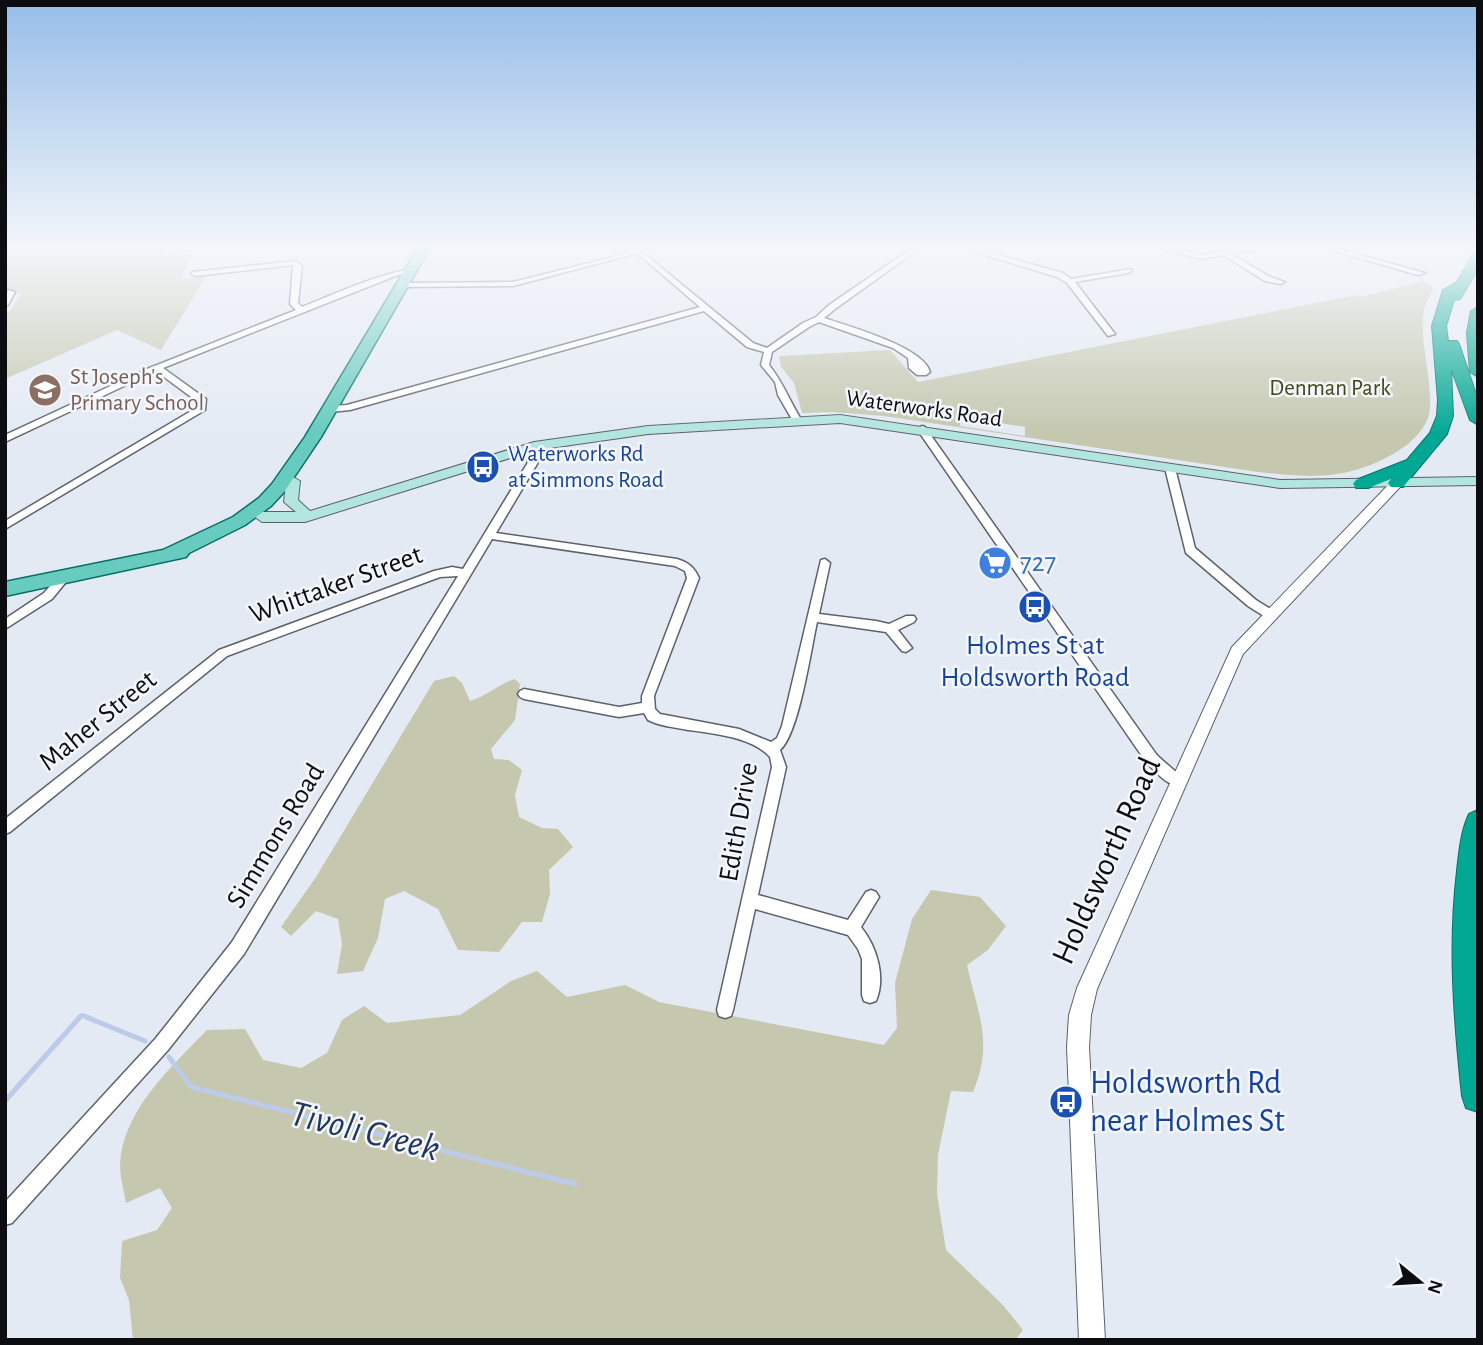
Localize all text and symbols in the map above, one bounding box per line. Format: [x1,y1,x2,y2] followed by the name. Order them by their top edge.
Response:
[70,366,204,415] place label: St Joseph's Primary School
[26,371,64,409] school or university icon: St Joseph's Primary School
[1269,377,1391,400] park label: Denman Park
[844,387,1004,431] street label: Waterworks Road
[508,443,664,492] place label: Waterworks Rd at Simmons Road
[464,448,502,486] bus stop icon: Waterworks Rd at Simmons Road
[246,541,426,629] street label: Whittaker Street
[976,544,1014,582] supermarket icon: 727
[1020,549,1056,577] place label: 727
[1016,588,1054,626] bus stop icon: Holmes St at Holdsworth Road
[941,632,1129,692] place label: Holmes St at Holdsworth Road
[34,665,162,776] street label: Maher Street
[1047,753,1167,969] street label: Holdsworth Road
[222,759,330,913] street label: Simmons Road
[715,760,763,884] street label: Edith Drive
[1090,1067,1285,1138] place label: Holdsworth Rd near Holmes St
[1047,1083,1085,1121] bus stop icon: Holdsworth Rd near Holmes St
[287,1095,443,1167] water label: Tivoli Creek
[1385,1247,1455,1317] north arrow
[1424,1278,1446,1296] text: N

